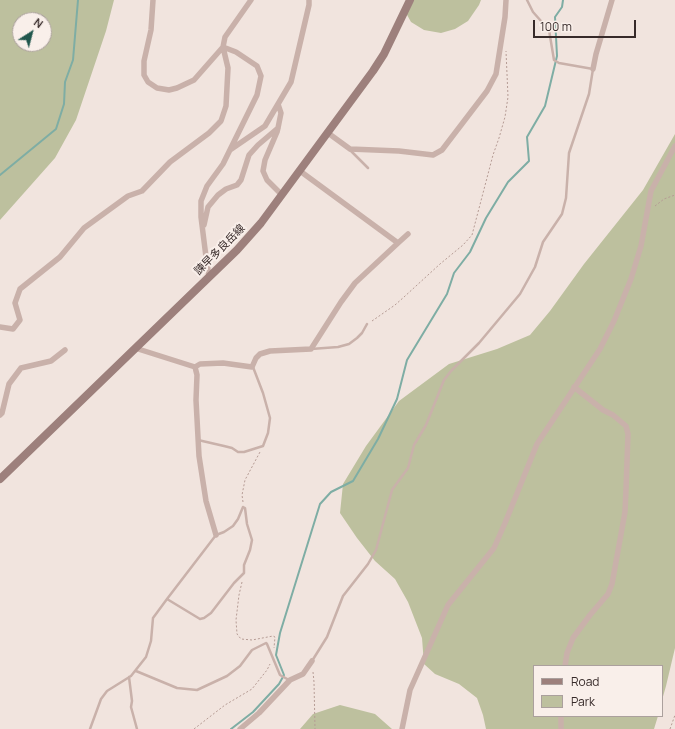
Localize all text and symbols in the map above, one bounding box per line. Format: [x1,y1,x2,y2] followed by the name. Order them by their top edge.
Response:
[12,12,52,52] north arrow
[535,12,638,38] scale bar
[31,14,46,31] text: N
[540,18,572,35] text: 100 m
[192,222,248,278] street label: 諫早多良岳線
[533,665,663,717] legend
[571,673,599,690] text: Road
[571,693,595,710] text: Park

